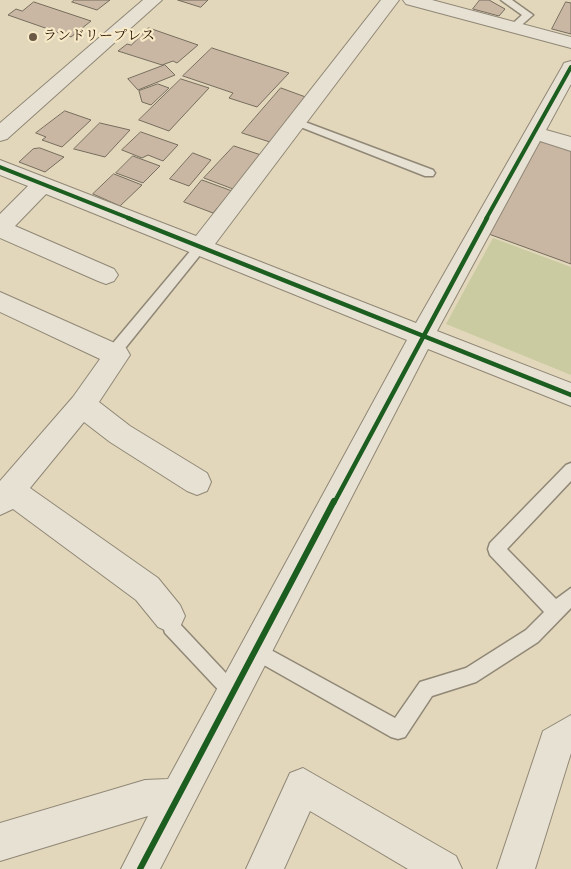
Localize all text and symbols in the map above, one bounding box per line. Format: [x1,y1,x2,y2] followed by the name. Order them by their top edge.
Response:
[43,29,155,45] place label: ランドリープレス
[27,31,39,43] marker: ランドリープレス

